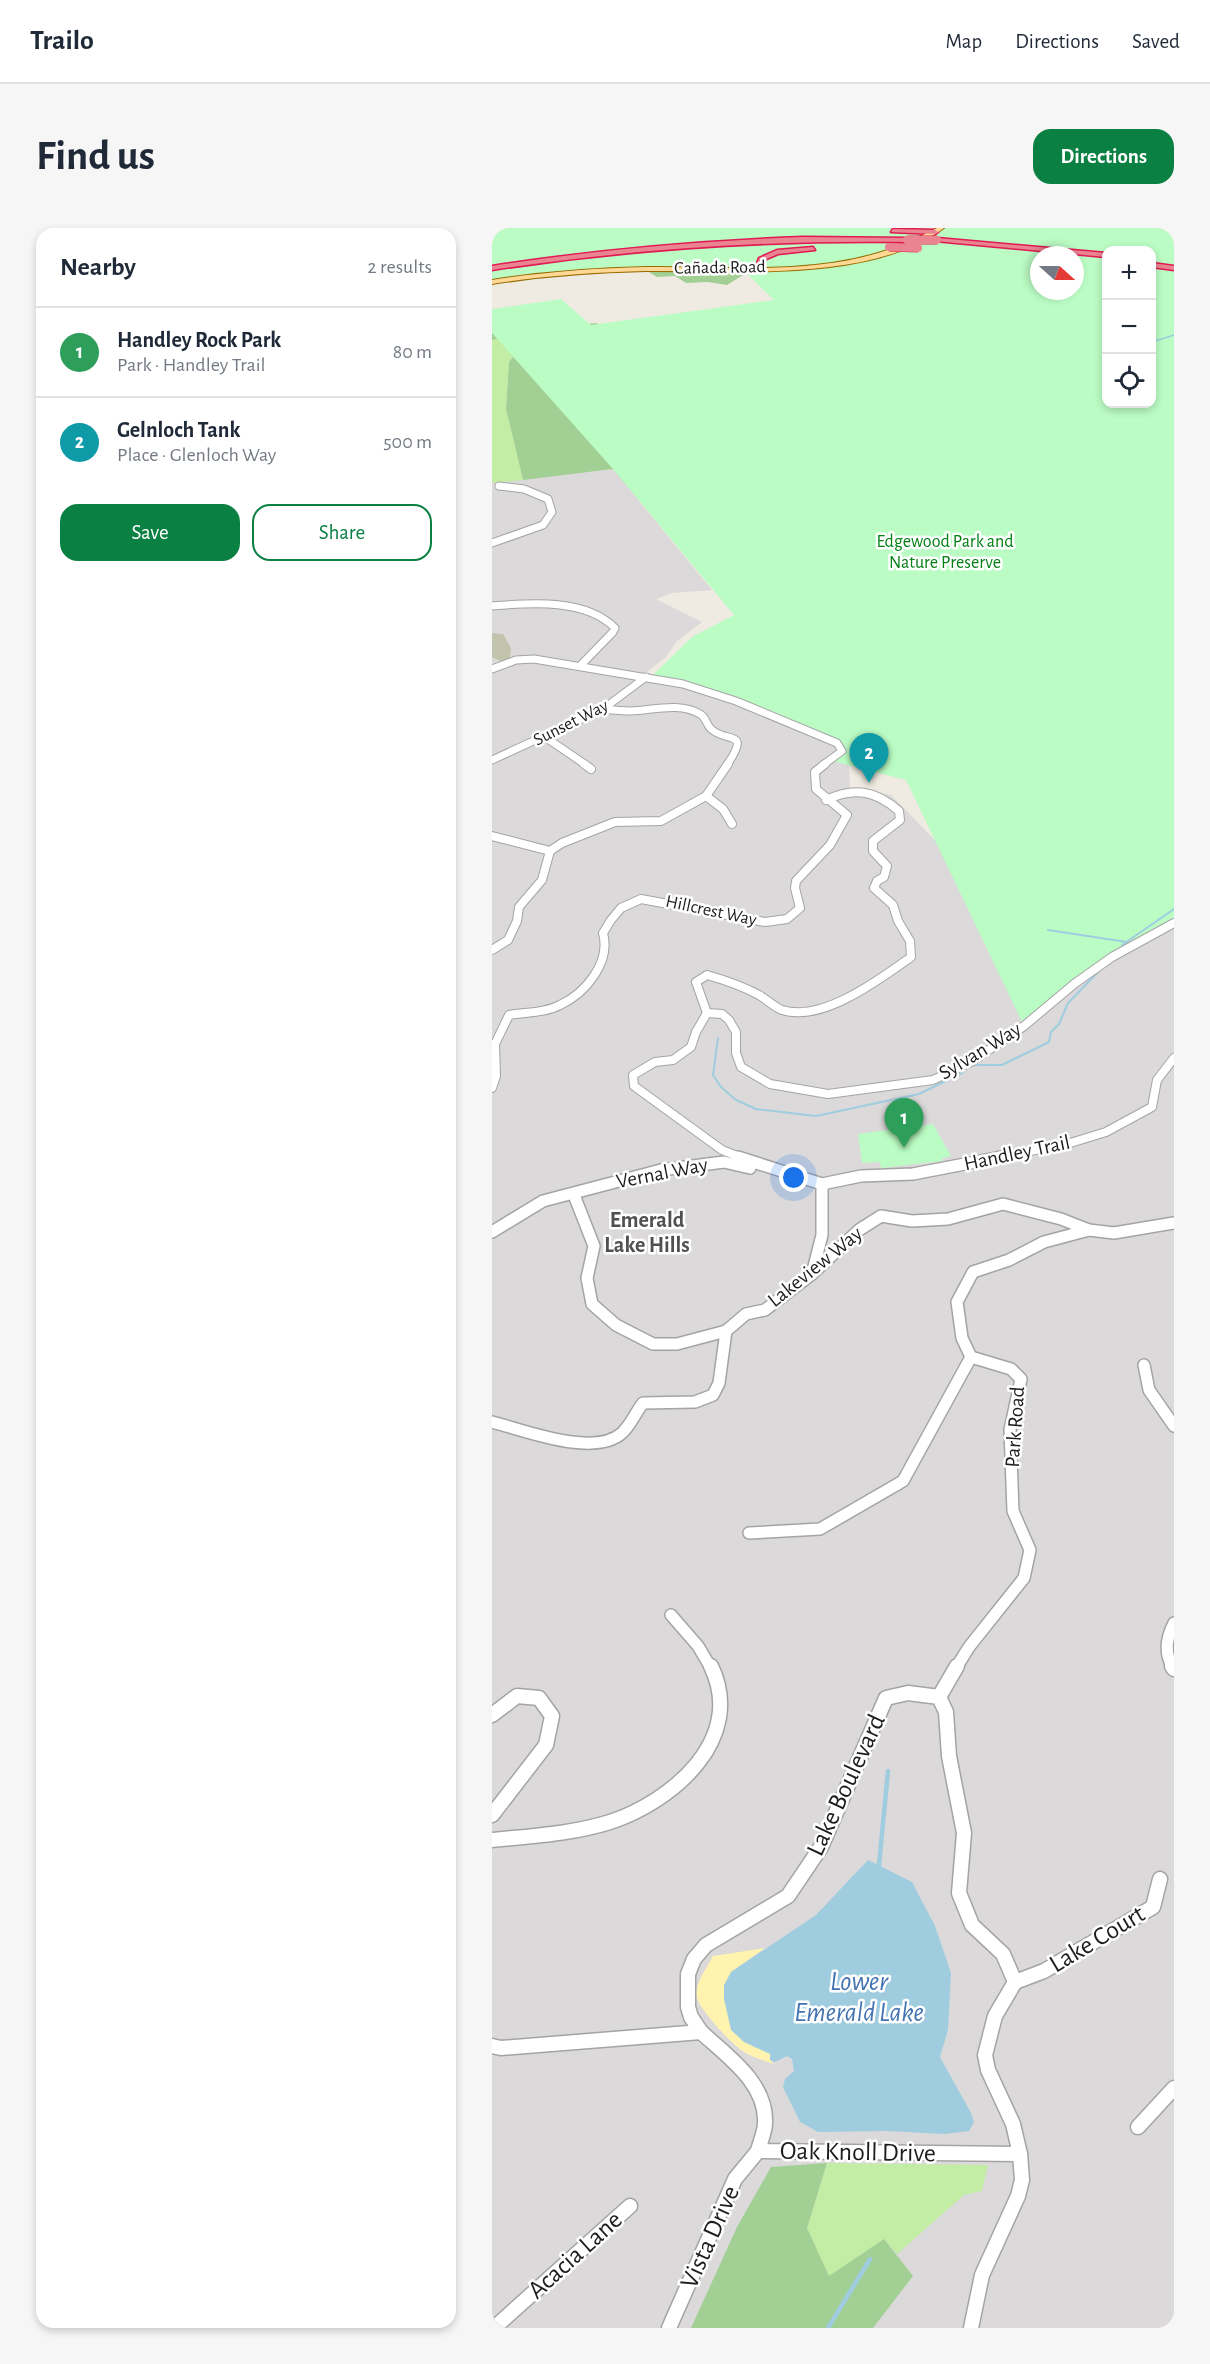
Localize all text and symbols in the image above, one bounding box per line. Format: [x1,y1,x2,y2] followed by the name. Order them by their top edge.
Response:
[30,27,94,55] text: Trailo
[946,31,982,52] text: Map
[1015,31,1099,52] text: Directions
[1132,31,1180,52] text: Saved
[1033,129,1174,184] button: Directions
[36,135,155,177] text: Find us
[1030,246,1084,300] north arrow
[1102,246,1156,408] map controls
[1102,246,1156,300] button: +
[60,254,136,280] text: Nearby
[368,257,432,277] text: 2 results
[674,258,766,278] street label: Cañada Road
[1102,300,1156,354] button: −
[117,329,281,351] text: Handley Rock Park
[76,342,83,362] text: 1
[393,342,432,362] text: 80 m
[1102,354,1156,408] button: locate
[117,355,266,375] text: Park · Handley Trail
[117,419,240,441] text: Gelnloch Tank
[75,432,84,452] text: 2
[383,432,432,452] text: 500 m
[117,445,276,465] text: Place · Glenloch Way
[60,504,240,561] button: Save
[252,504,432,561] button: Share
[876,533,1014,572] park label: Edgewood Park and Nature Preserve
[531,696,612,749] street label: Sunset Way
[850,734,889,783] pin: 2
[664,893,758,930] street label: Hillcrest Way
[935,1018,1025,1084] street label: Sylvan Way
[884,1098,924,1148] pin: 1
[962,1132,1072,1174] street label: Handley Trail
[615,1154,709,1192] street label: Vernal Way
[779,1163,808,1192] your location
[604,1209,690,1256] district label: Emerald Lake Hills
[764,1223,866,1311] street label: Lakeview Way
[1002,1386,1028,1468] street label: Park Road
[802,1710,890,1860] street label: Lake Boulevard
[1045,1901,1149,1977] street label: Lake Court
[794,1968,924,2026] water label: Lower Emerald Lake
[780,2138,936,2166] street label: Oak Knoll Drive
[676,2182,744,2292] street label: Vista Drive
[523,2206,627,2304] street label: Acacia Lane

